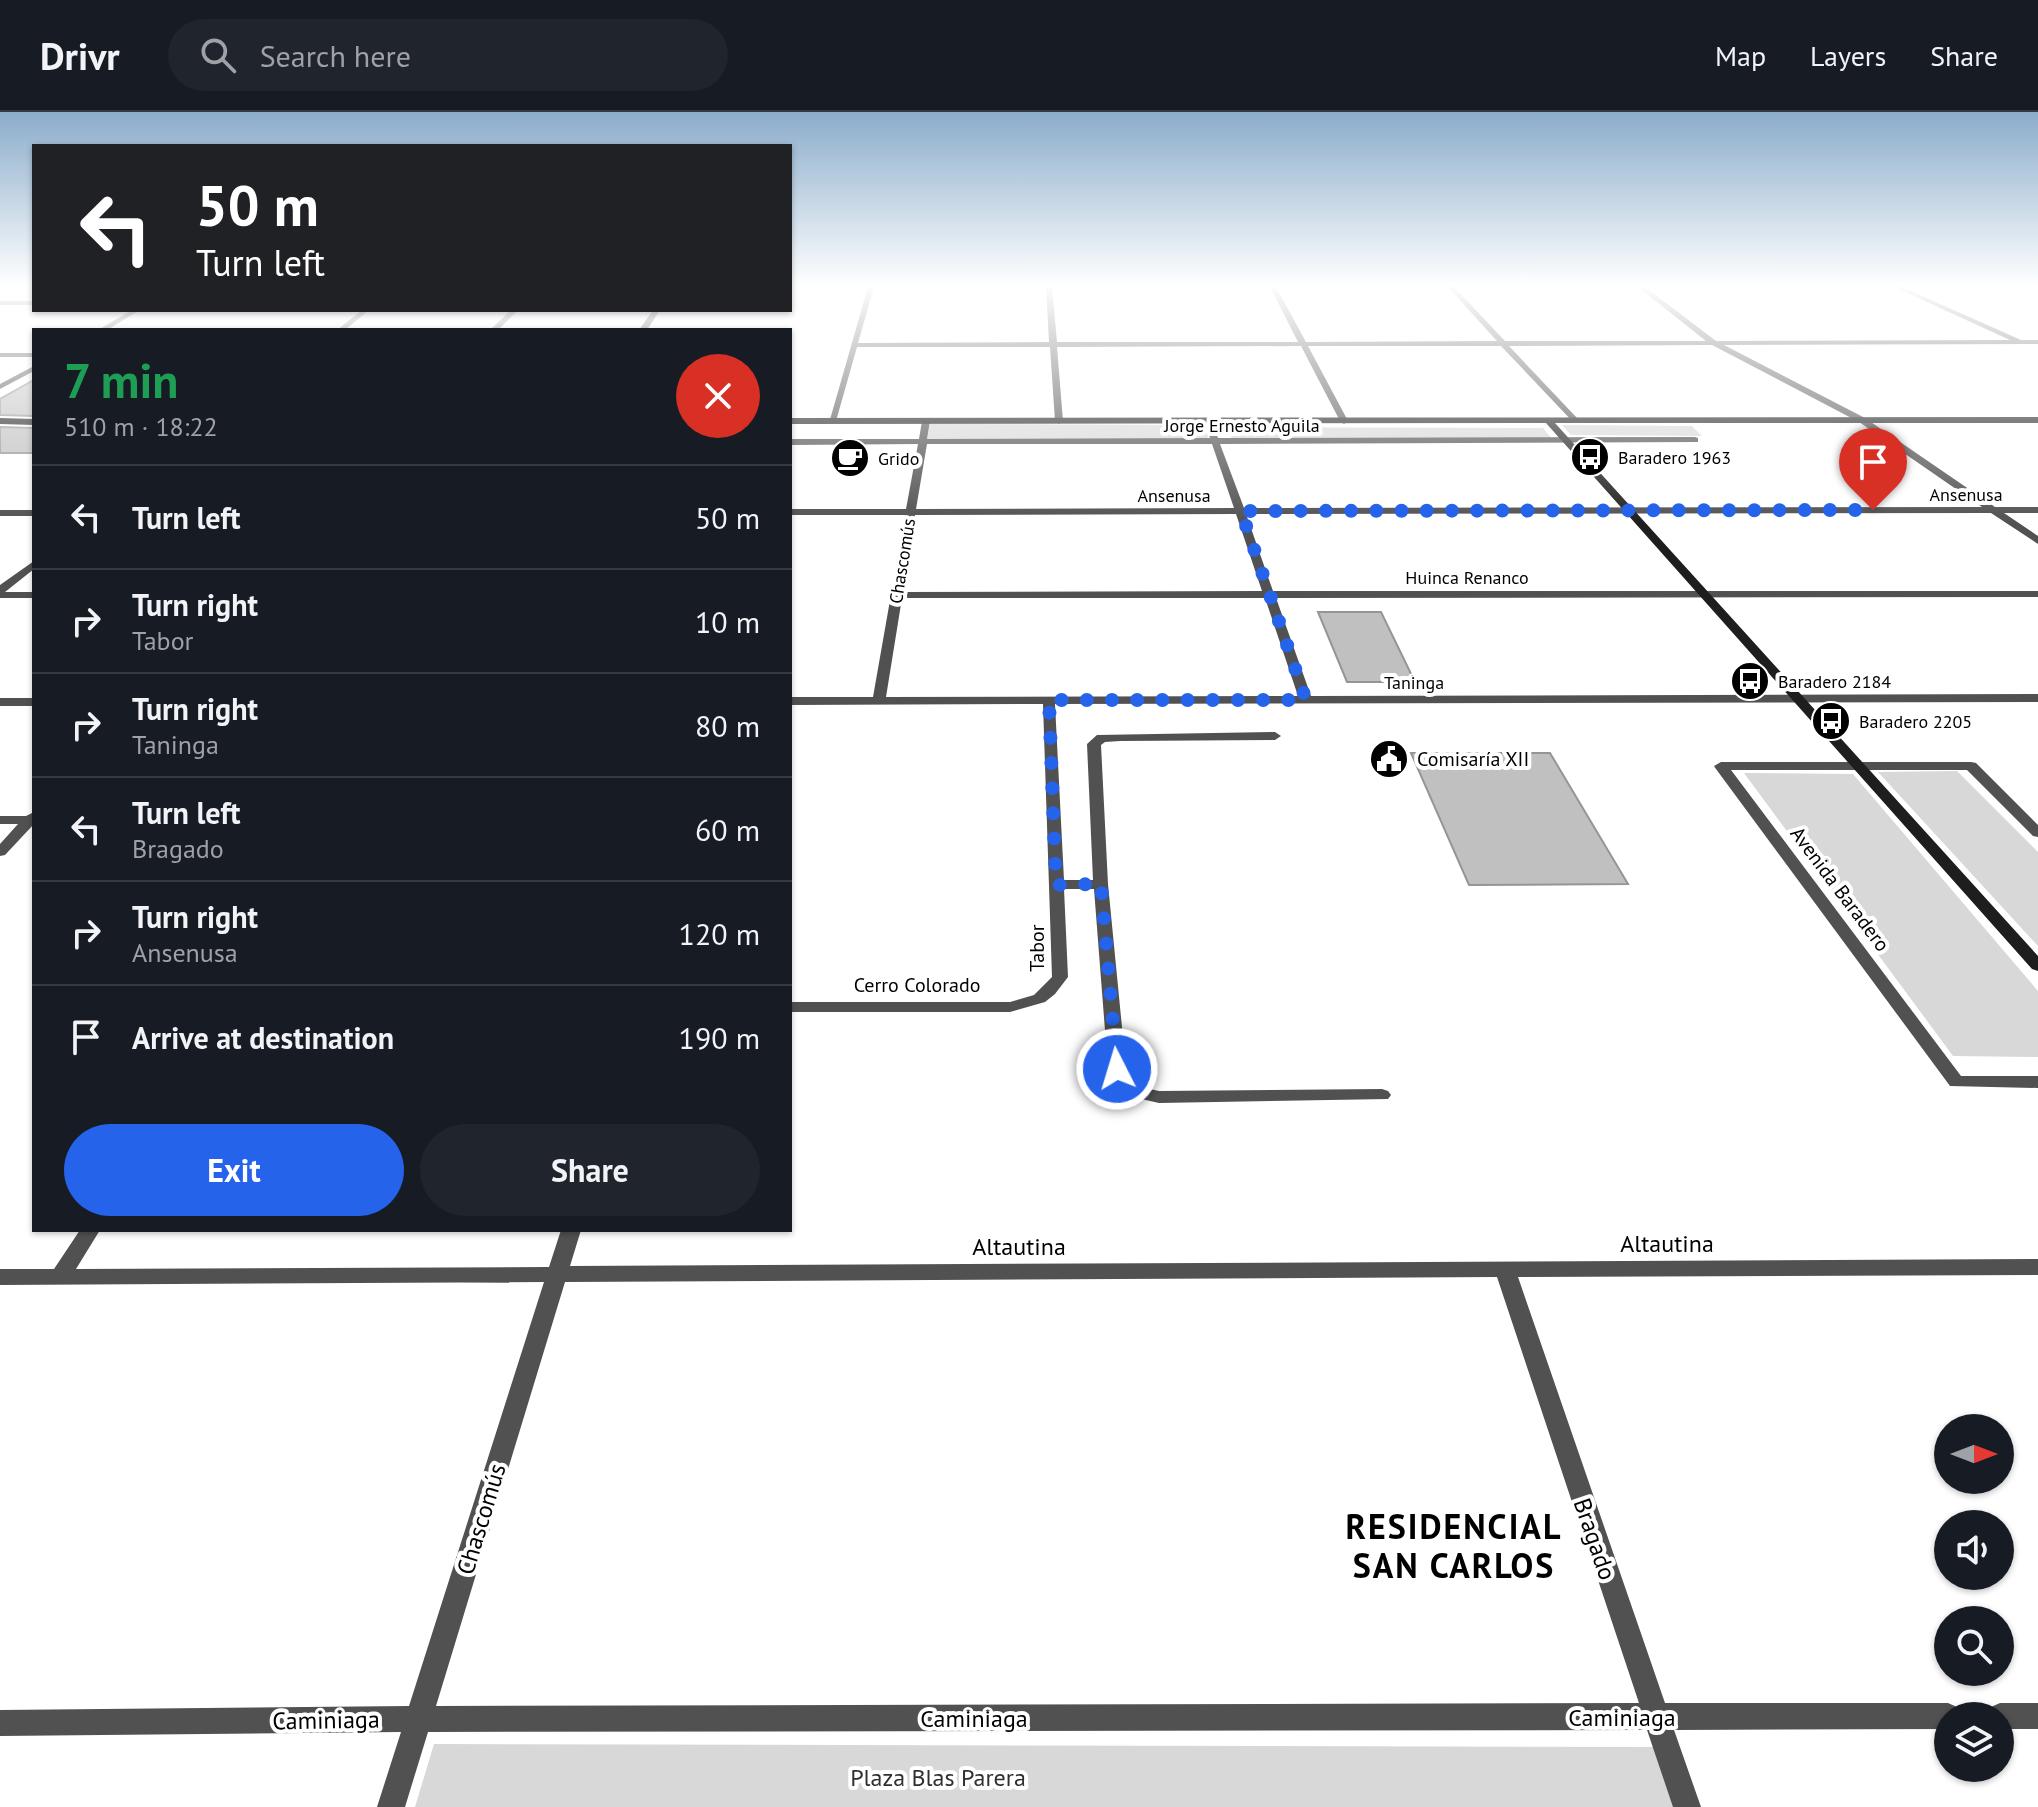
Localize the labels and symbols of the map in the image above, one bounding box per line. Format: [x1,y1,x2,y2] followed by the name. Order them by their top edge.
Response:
[1163,414,1320,437] street label: Jorge Ernesto Aguila
[1839,428,1907,510] pin
[1569,436,1611,478] bus stop icon: Baradero 1963
[829,437,871,479] cafe icon: Grido
[1618,446,1731,469] place label: Baradero 1963
[878,447,919,470] place label: Grido
[1929,483,2003,506] street label: Ansenusa
[1137,484,1211,507] street label: Ansenusa
[884,517,920,605] street label: Chascomús
[1405,566,1529,589] street label: Huinca Renanco
[1729,660,1771,702] bus stop icon: Baradero 2184
[1778,670,1891,693] place label: Baradero 2184
[1384,671,1444,694] street label: Taninga
[1810,700,1852,742] bus stop icon: Baradero 2205
[1859,710,1972,733] place label: Baradero 2205
[1368,738,1410,780] public building icon: Comisaría XII
[1417,746,1529,772] place label: Comisaría XII
[1785,821,1895,957] street label: Avenida Baradero
[1024,924,1050,972] street label: Tabor
[854,972,980,998] street label: Cerro Colorado
[1075,1027,1159,1111] position arrow
[1620,1228,1714,1259] street label: Altautina
[972,1231,1066,1262] street label: Altautina
[1934,1414,2014,1494] north arrow
[449,1460,513,1578] street label: Chascomús
[1567,1494,1623,1584] street label: Bragado
[1346,1504,1562,1587] district label: RESIDENCIAL SAN CARLOS
[1568,1702,1676,1733] street label: Caminiaga
[920,1703,1028,1734] street label: Caminiaga
[272,1704,380,1736] street label: Caminiaga
[850,1762,1026,1793] park label: Plaza Blas Parera

